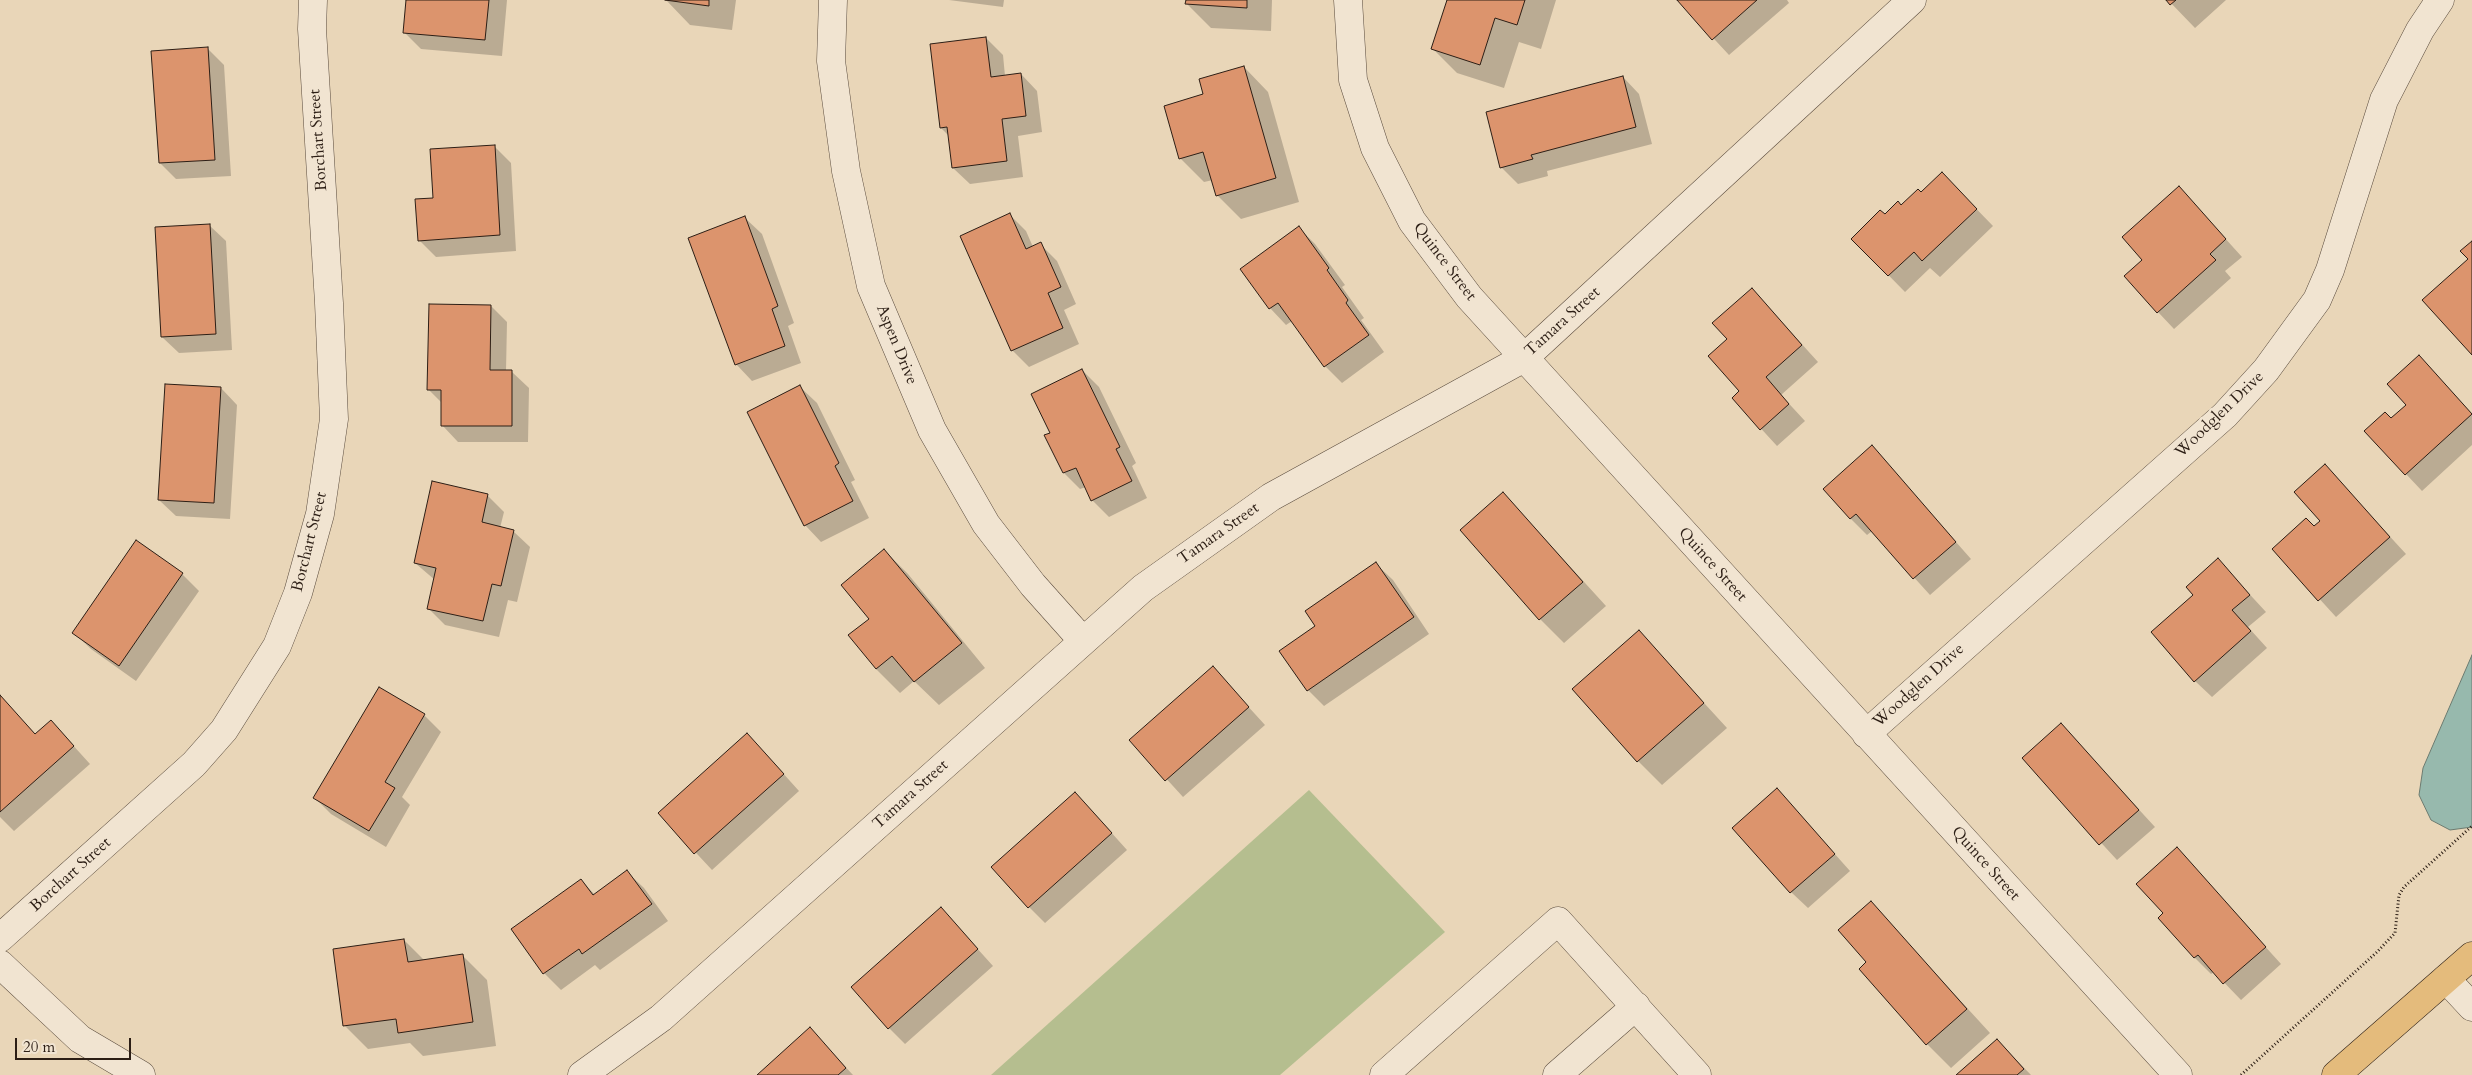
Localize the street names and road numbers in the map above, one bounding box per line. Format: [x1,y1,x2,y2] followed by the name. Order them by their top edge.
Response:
[306,88,332,192] street label: Borchart Street
[1408,219,1480,305] street label: Quince Street
[1521,283,1605,361] street label: Tamara Street
[871,302,921,388] street label: Aspen Drive
[2172,368,2268,462] street label: Woodglen Drive
[288,490,332,594] street label: Borchart Street
[1175,499,1263,569] street label: Tamara Street
[1674,524,1750,606] street label: Quince Street
[1870,640,1968,732] street label: Woodglen Drive
[869,756,953,834] street label: Tamara Street
[1947,823,2023,905] street label: Quince Street
[27,834,115,916] street label: Borchart Street

